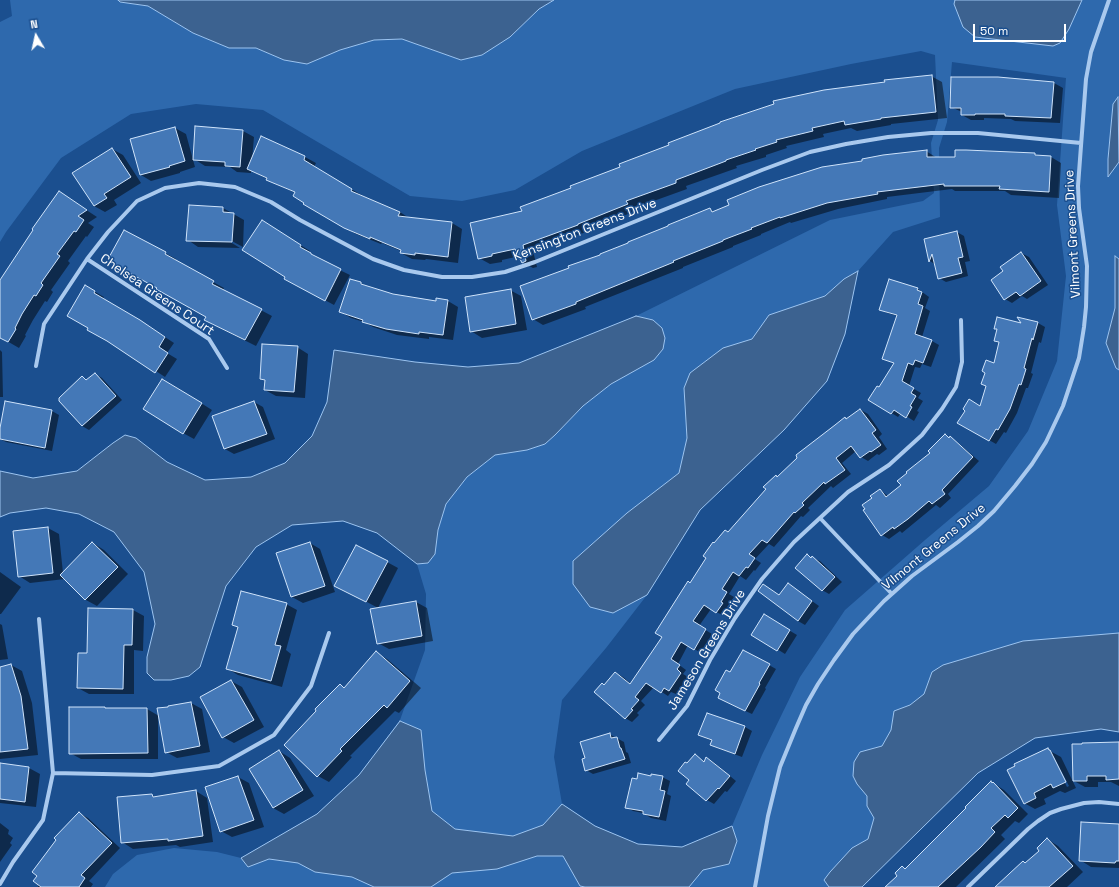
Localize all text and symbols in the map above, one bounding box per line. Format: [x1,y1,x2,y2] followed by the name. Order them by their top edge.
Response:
[16,16,56,56] north arrow
[975,16,1068,42] scale bar
[29,17,39,32] text: N
[980,23,1008,39] text: 50 m
[1062,169,1084,299] street label: Vilmont Greens Drive
[511,195,659,265] street label: Kensington Greens Drive
[97,251,217,339] street label: Chelsea Greens Court
[879,500,989,594] street label: Vilmont Greens Drive
[665,587,749,713] street label: Jameson Greens Drive

